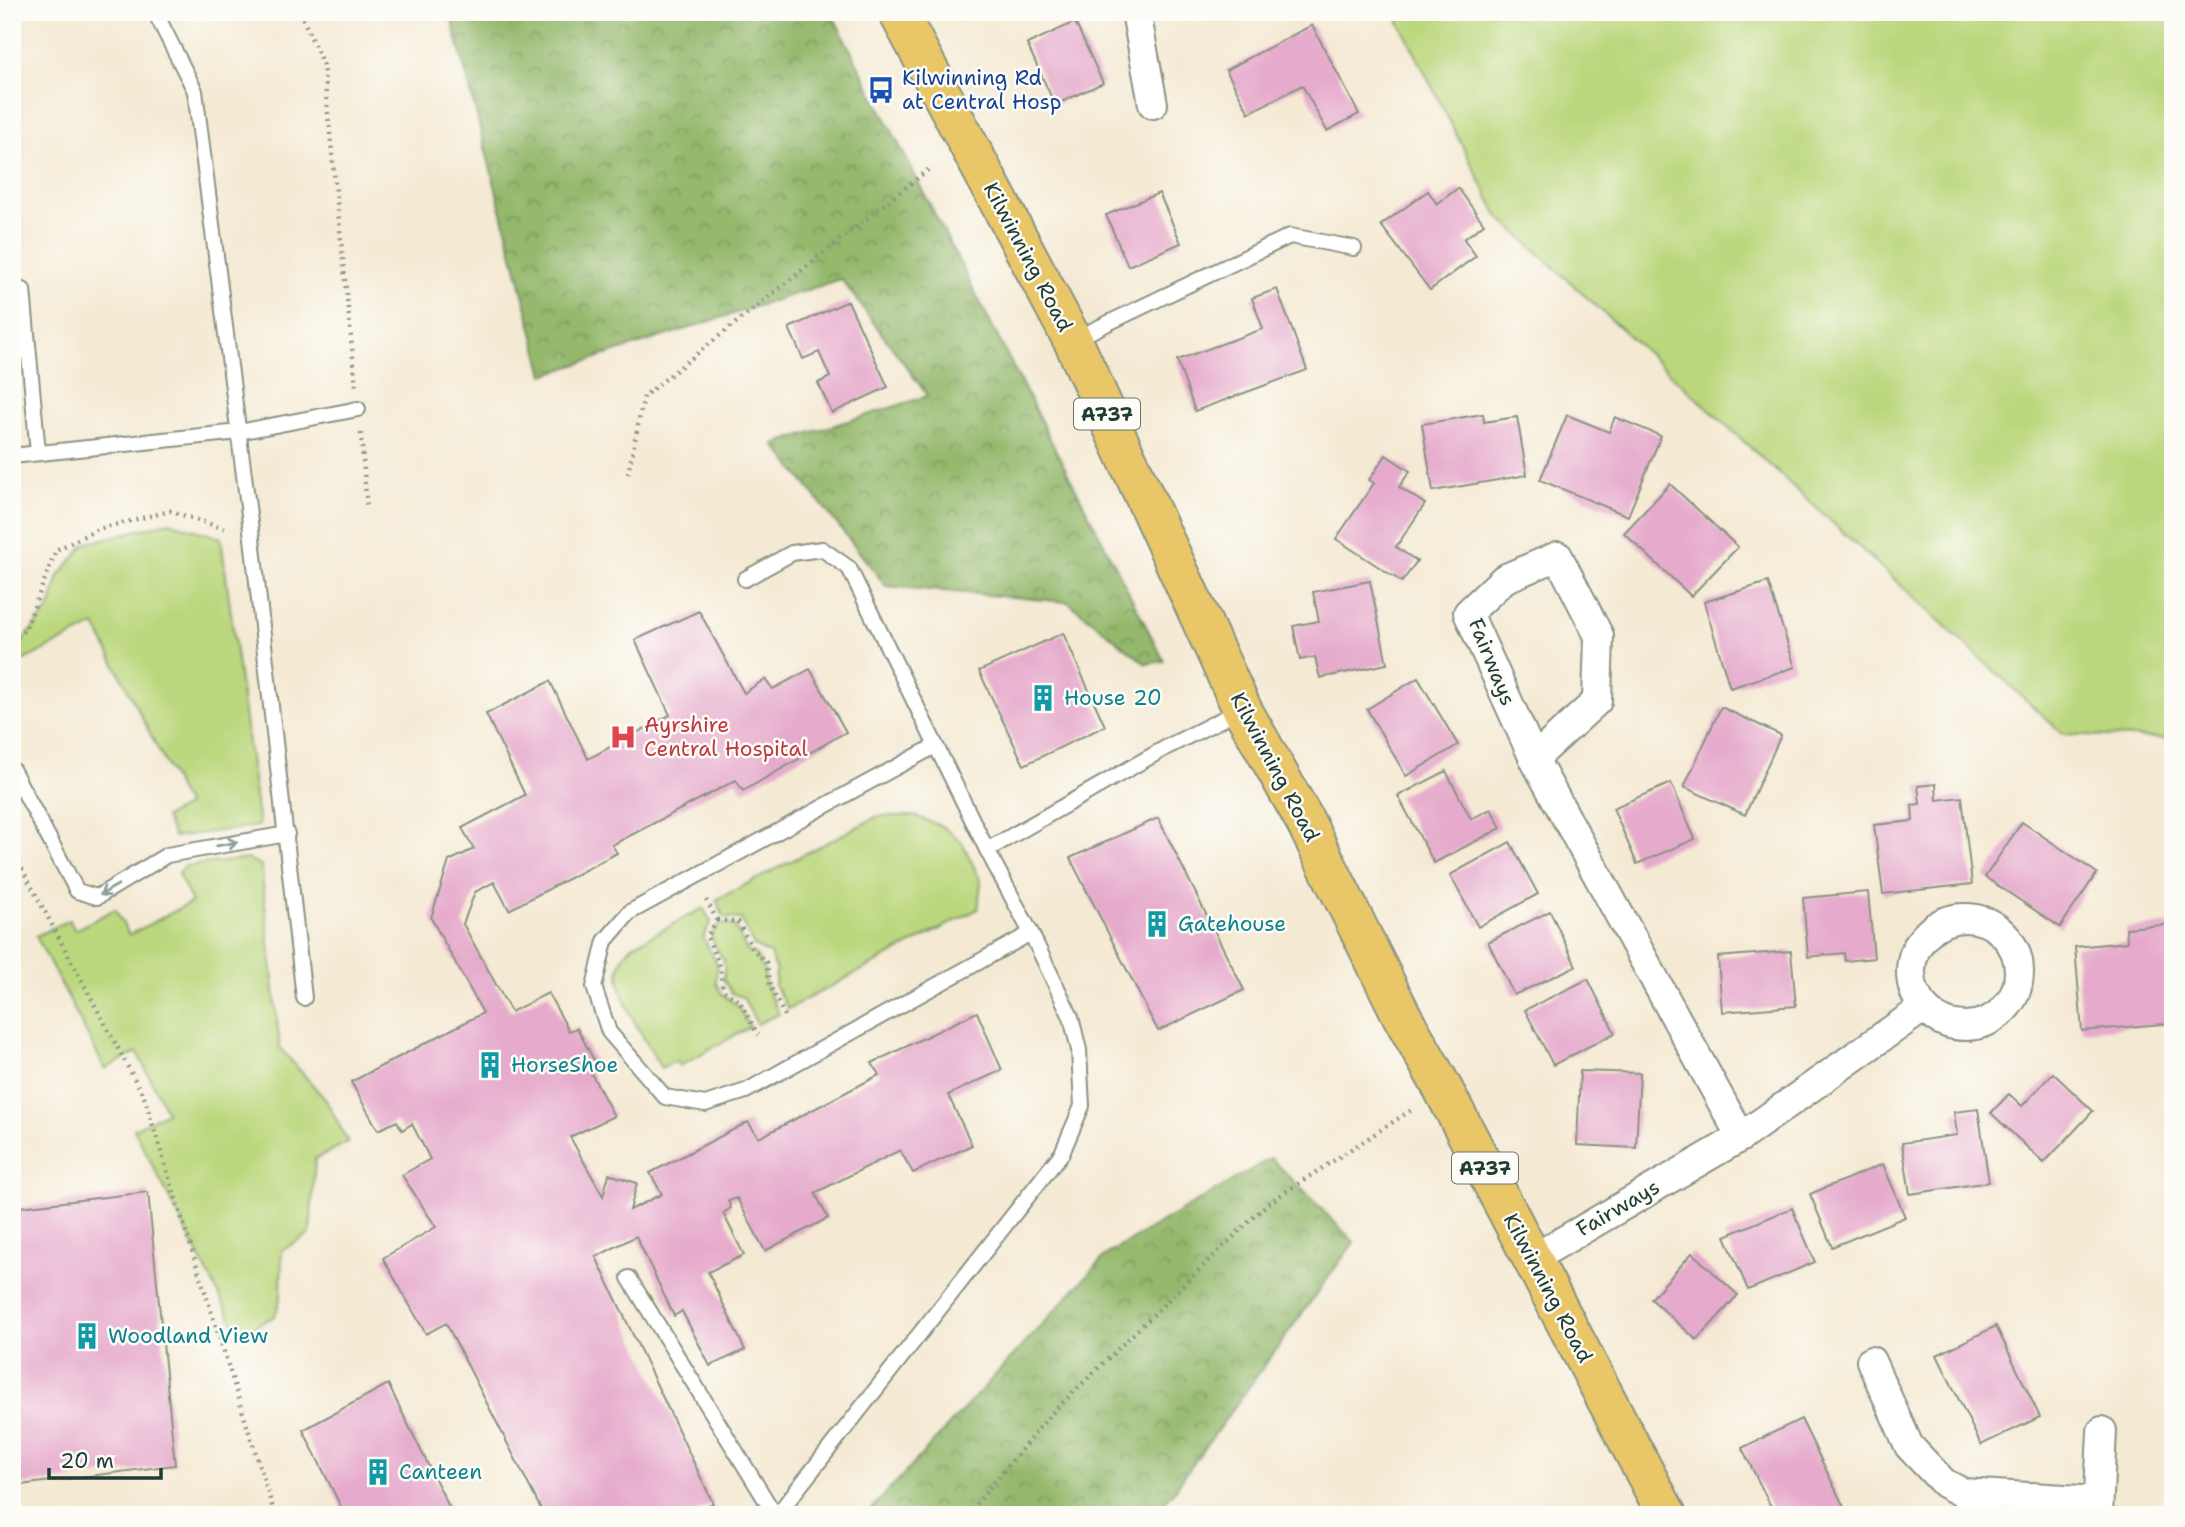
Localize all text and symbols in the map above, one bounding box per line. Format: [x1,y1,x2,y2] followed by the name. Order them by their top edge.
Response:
[902,64,1061,116] place label: Kilwinning Rd at Central Hosp
[866,75,896,105] bus stop icon: Kilwinning Rd at Central Hosp
[977,177,1079,337] street label: Kilwinning Road
[1074,398,1140,430] road number: A737
[1462,614,1522,710] street label: Fairways
[1028,683,1058,713] building icon: House 20
[1064,684,1162,712] place label: House 20
[1224,687,1326,847] street label: Kilwinning Road
[644,711,808,763] place label: Ayrshire Central Hospital
[608,722,638,752] hospital icon: Ayrshire Central Hospital
[215,837,238,850] one-way arrow
[99,883,119,897] one-way arrow
[1142,909,1172,939] building icon: Gatehouse
[1178,910,1286,938] place label: Gatehouse
[475,1050,505,1080] building icon: HorseShoe
[511,1051,618,1079] place label: HorseShoe
[1452,1152,1518,1184] road number: A737
[1571,1173,1665,1243] street label: Fairways
[1497,1208,1599,1368] street label: Kilwinning Road
[72,1321,102,1351] building icon: Woodland View
[108,1322,268,1350] place label: Woodland View
[49,1436,161,1480] scale bar
[60,1447,114,1475] text: 20 m
[363,1457,393,1487] building icon: Canteen
[399,1458,482,1486] place label: Canteen

